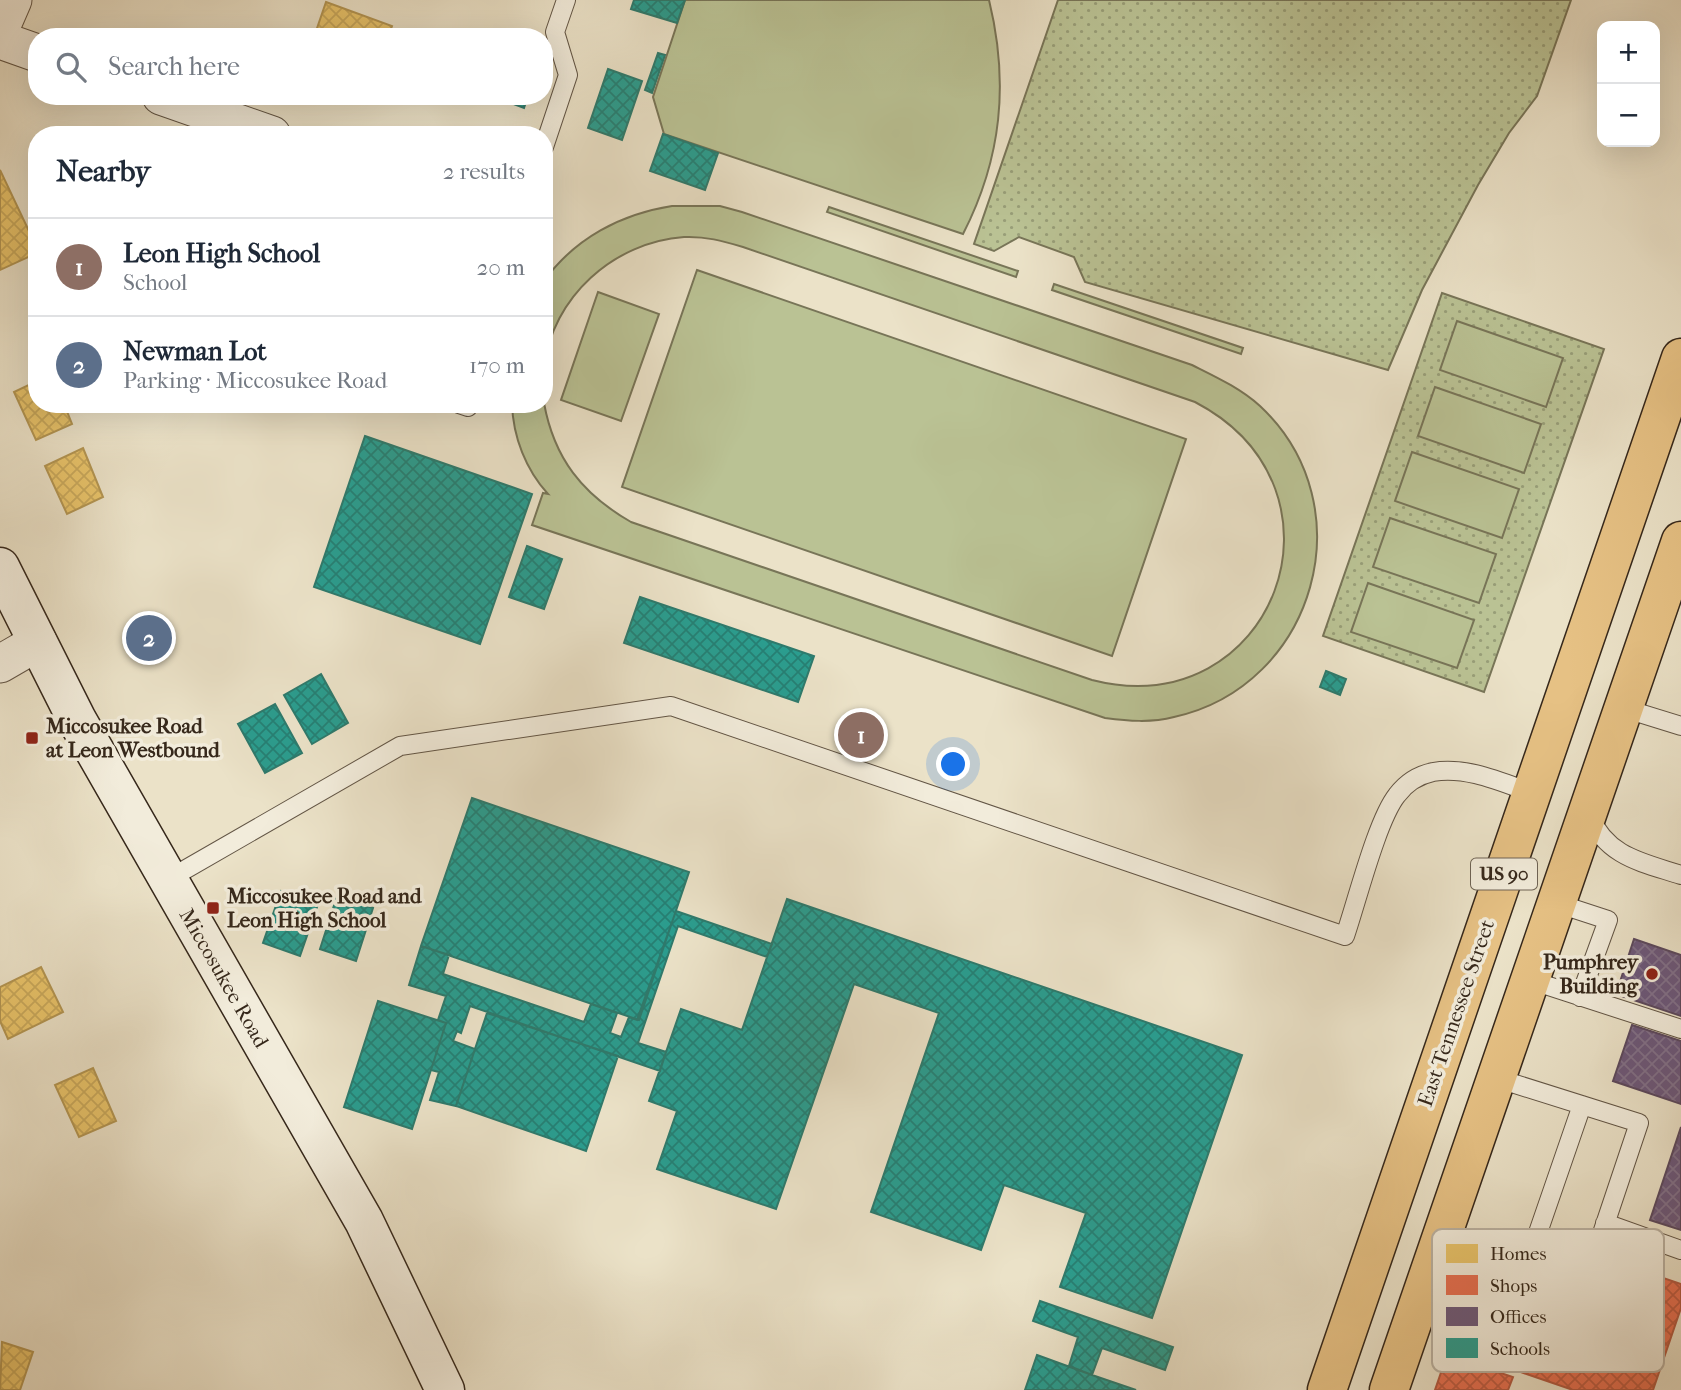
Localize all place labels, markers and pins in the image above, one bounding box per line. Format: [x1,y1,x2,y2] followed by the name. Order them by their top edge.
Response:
[126,612,172,664] pin: 2
[838,709,884,761] pin: 1
[45,714,220,762] place label: Miccosukee Road at Leon Westbound
[24,730,40,746] marker: Miccosukee Road at Leon Westbound
[226,884,422,932] place label: Miccosukee Road and Leon High School
[205,900,221,916] marker: Miccosukee Road and Leon High School
[1543,950,1640,998] place label: Pumphrey Building
[1644,966,1660,982] marker: Pumphrey Building

